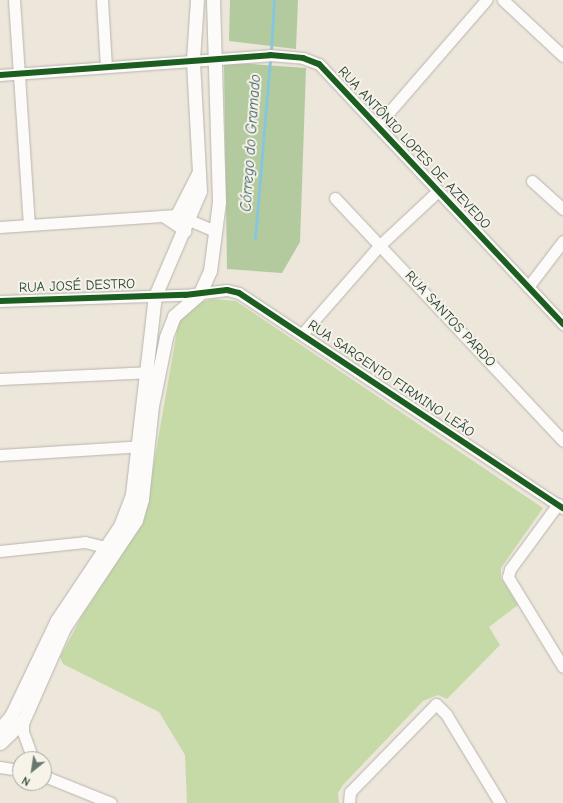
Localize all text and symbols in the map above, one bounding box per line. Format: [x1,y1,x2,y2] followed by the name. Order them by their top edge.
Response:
[334,63,494,233] street label: RUA ANTÔNIO LOPES DE AZEVEDO
[237,74,265,212] water label: Córrego do Gramado
[401,267,499,371] street label: RUA SANTOS PARDO
[18,276,136,296] street label: RUA JOSÉ DESTRO
[305,317,477,441] street label: RUA SARGENTO FIRMINO LEÃO
[12,751,52,791] north arrow
[20,774,33,788] text: N

